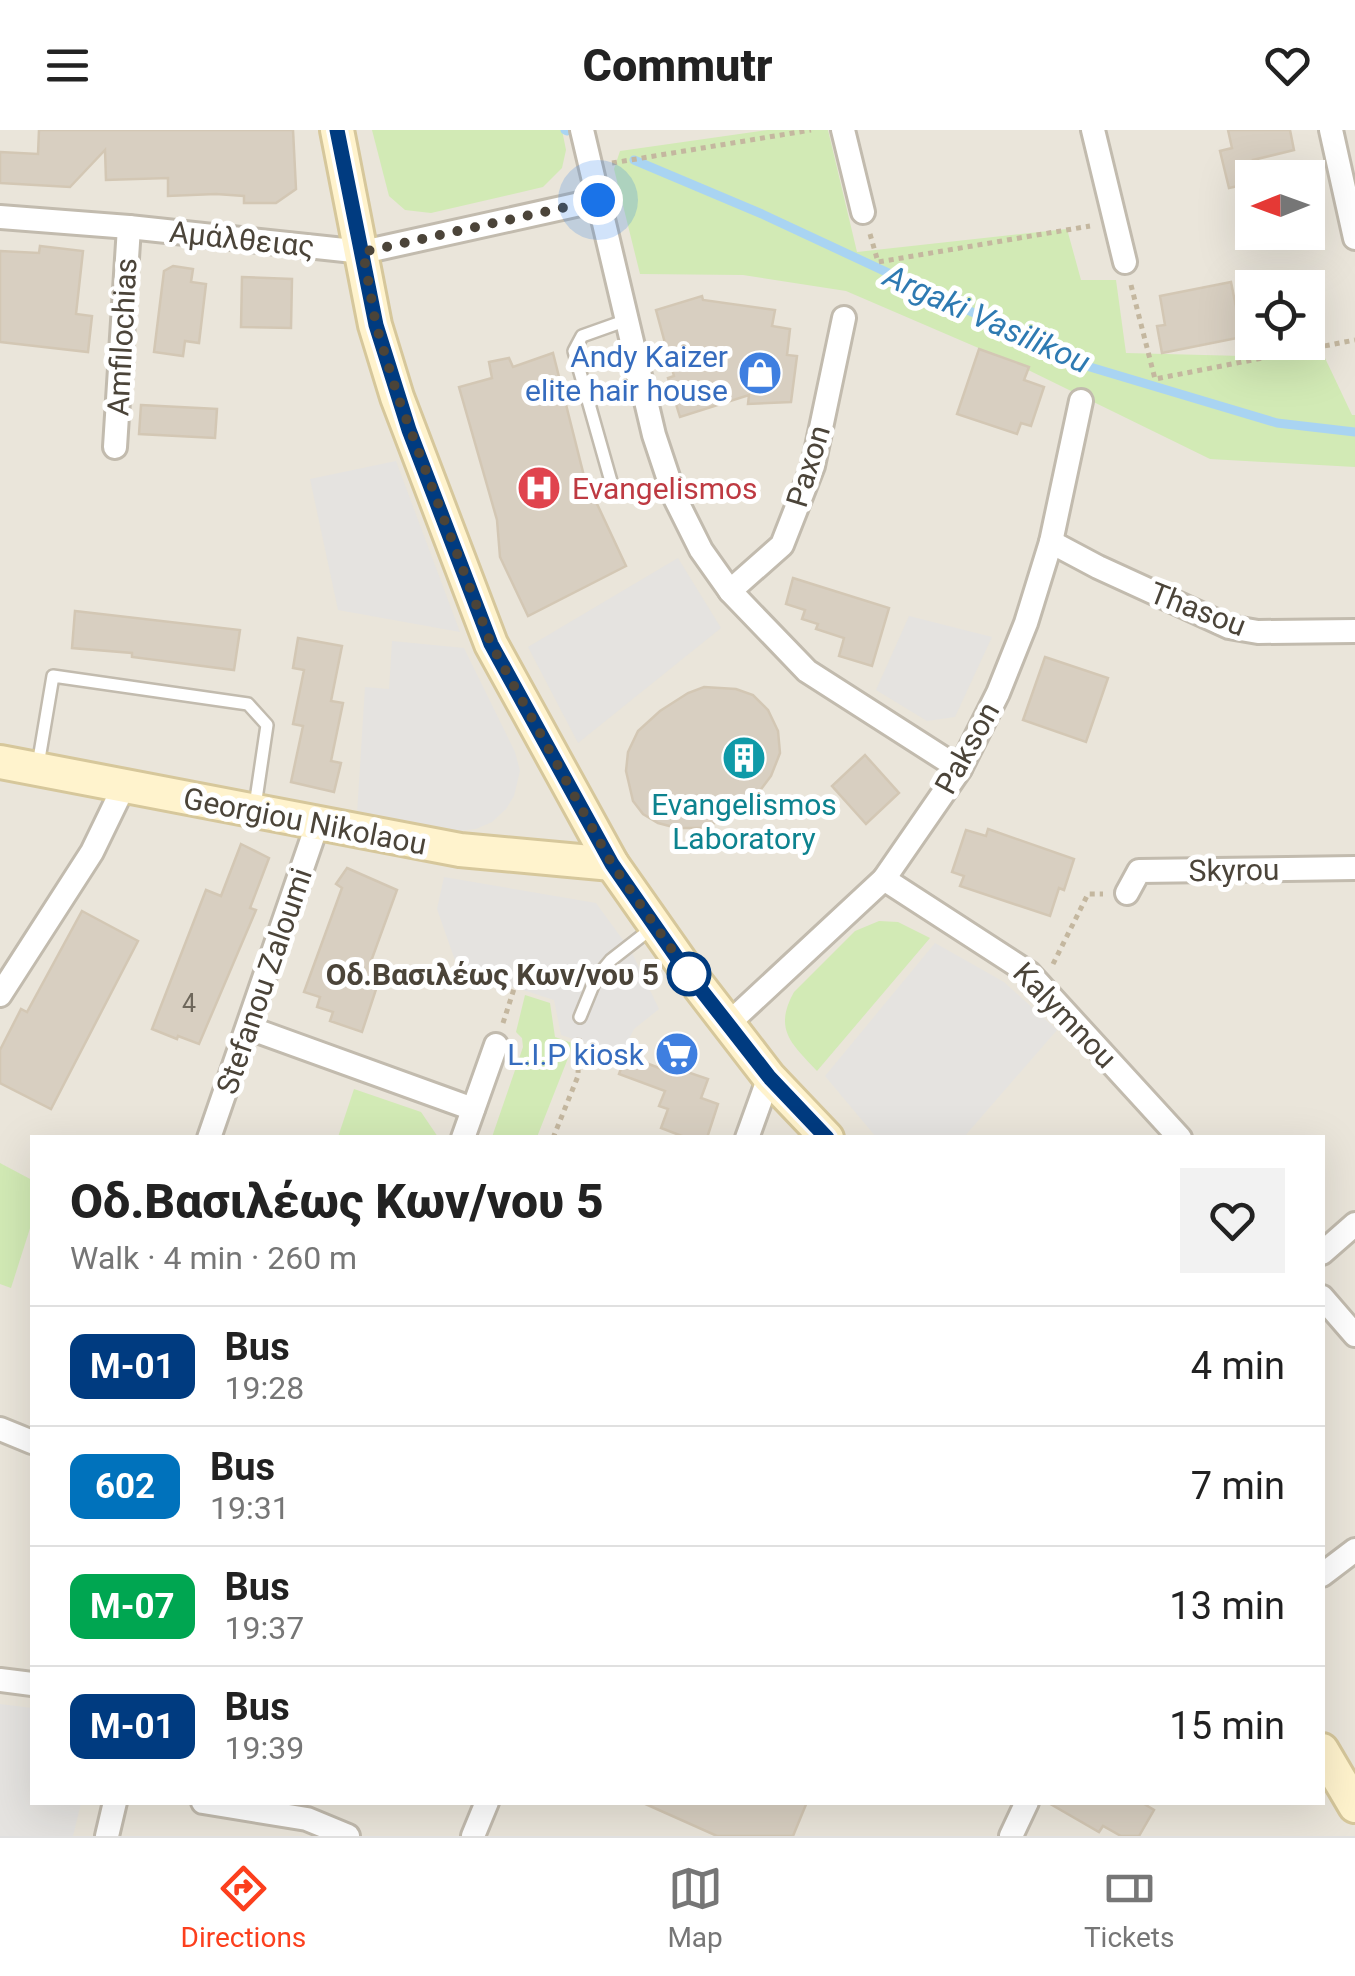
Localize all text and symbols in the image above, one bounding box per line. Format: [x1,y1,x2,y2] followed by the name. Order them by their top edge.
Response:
[40,38,95,93] icon: menu
[1260,38,1315,93] icon: heart
[582,39,773,92] text: Commutr
[1235,160,1325,250] north arrow
[1235,160,1325,360] map controls
[573,175,623,225] your location
[168,214,316,264] street label: Αμάλθειας
[876,256,1096,381] water label: Argaki Vasilikou
[100,257,144,417] street label: Amfilochias
[1235,270,1325,360] button: locate
[525,339,728,408] place label: Andy Kaizer elite hair house
[737,350,783,396] shop icon: Andy Kaizer elite hair house
[779,421,837,511] street label: Paxon
[516,465,562,511] hospital icon: Evangelismos
[572,471,758,506] place label: Evangelismos
[1145,575,1251,643] street label: Thasou
[928,696,1006,800] street label: Pakson
[721,735,767,781] building icon: Evangelismos Laboratory
[181,780,429,862] street label: Georgiou Nikolaou
[651,787,837,856] place label: Evangelismos Laboratory
[1188,852,1280,888] street label: Skyrou
[209,863,319,1099] street label: Stefanou Zaloumi
[668,953,710,995] marker: Οδ.Βασιλέως Κων/νου 5
[1006,955,1124,1075] street label: Kalymnou
[326,957,659,992] place label: Οδ.Βασιλέως Κων/νου 5
[182,989,196,1018] house number: 4
[654,1031,700,1077] supermarket icon: L.I.P kiosk
[507,1037,645,1072] place label: L.I.P kiosk
[1180,1168,1285,1273] button: heart
[70,1173,604,1230] text: Οδ.Βασιλέως Κων/νου 5
[70,1239,357,1277] text: Walk · 4 min · 260 m
[225,1325,290,1369] text: Bus
[1191,1344,1285,1388] text: 4 min
[90,1346,175,1387] text: M-01
[225,1369,304,1407] text: 19:28
[210,1445,275,1489] text: Bus
[1191,1464,1285,1508] text: 7 min
[95,1466,155,1507] text: 602
[210,1489,290,1527] text: 19:31
[225,1565,290,1609] text: Bus
[1169,1584,1285,1628] text: 13 min
[90,1586,175,1627] text: M-07
[225,1609,304,1647] text: 19:37
[225,1685,290,1729] text: Bus
[1169,1704,1285,1748] text: 15 min
[90,1706,175,1747] text: M-01
[225,1729,304,1767] text: 19:39
[181,1861,306,1954] tab: Directions
[667,1861,723,1954] tab: Map
[1084,1861,1174,1954] tab: Tickets

